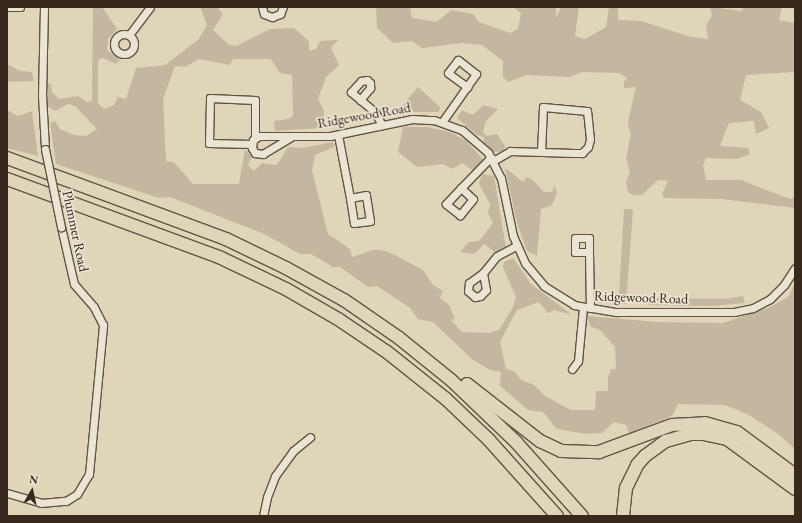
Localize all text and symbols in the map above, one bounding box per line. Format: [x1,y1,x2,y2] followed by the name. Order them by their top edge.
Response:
[316,99,412,131] street label: Ridgewood Road
[59,189,93,273] street label: Plummer Road
[594,287,688,307] street label: Ridgewood Road
[12,471,52,511] north arrow
[28,472,39,487] text: N

